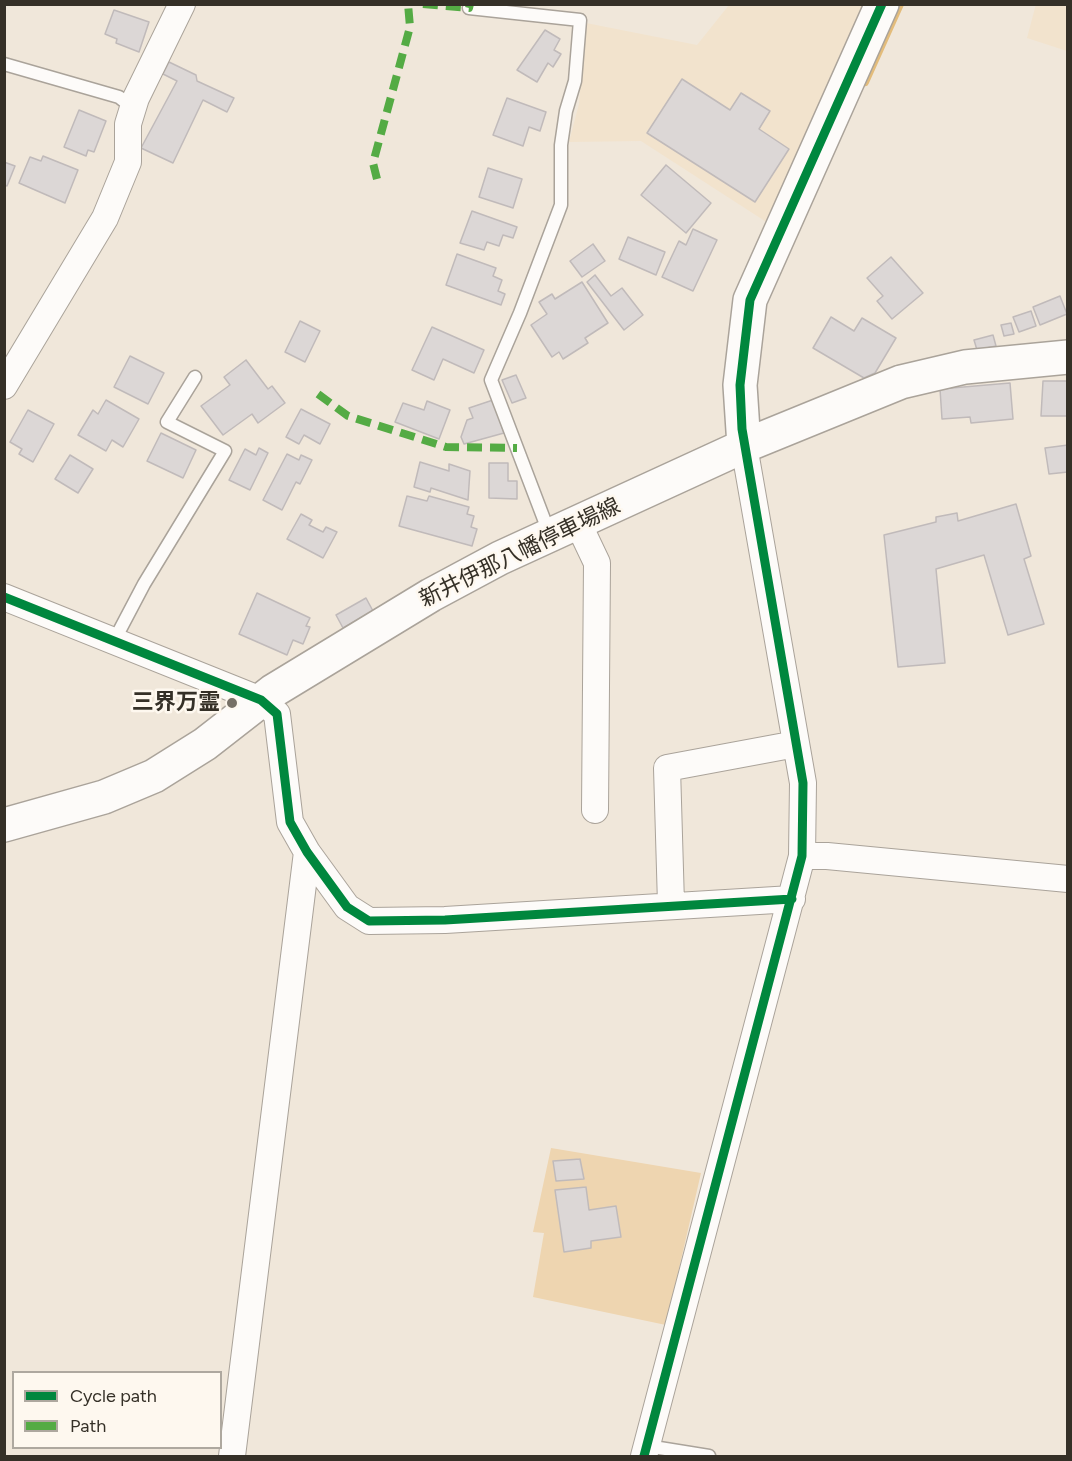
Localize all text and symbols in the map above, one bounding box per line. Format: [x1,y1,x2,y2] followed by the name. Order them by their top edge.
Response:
[415,493,625,613] street label: 新井伊那八幡停車場線
[132,690,220,716] place label: 三界万霊
[225,696,239,710] marker: 三界万霊
[12,1371,222,1449] legend
[70,1385,157,1407] text: Cycle path
[70,1415,106,1437] text: Path

